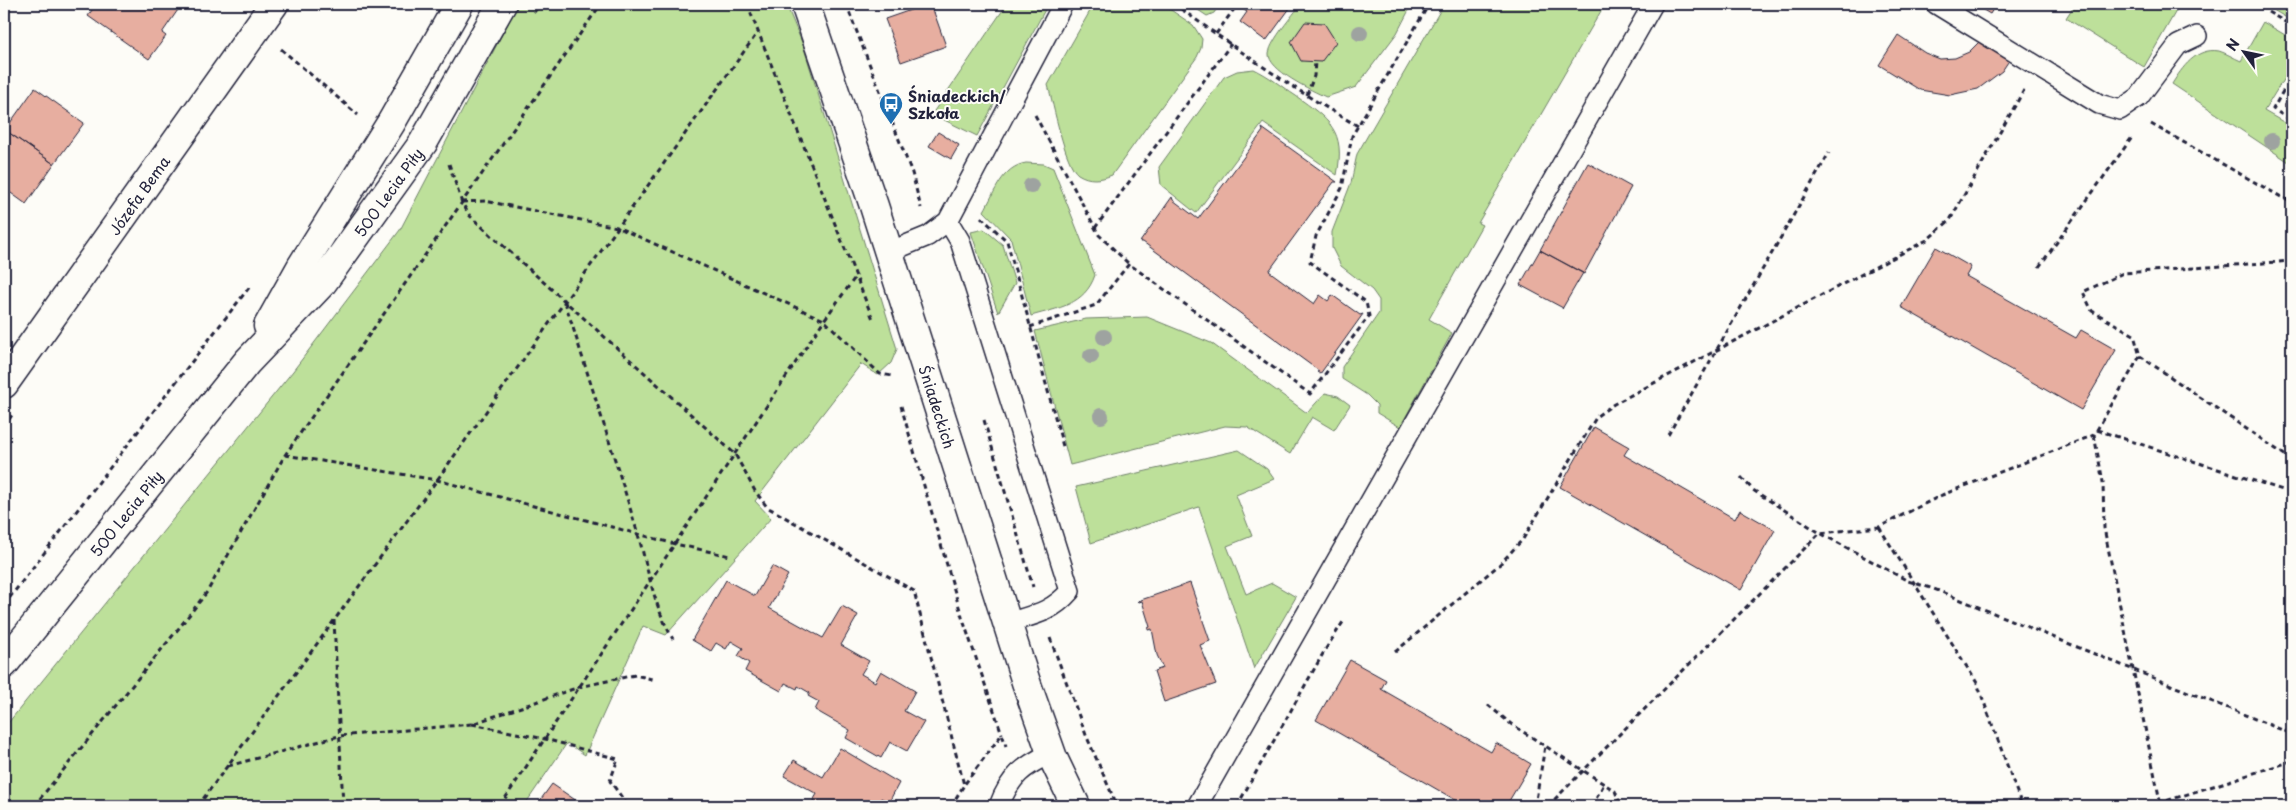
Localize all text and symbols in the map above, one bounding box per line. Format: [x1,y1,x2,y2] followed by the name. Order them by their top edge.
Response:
[2218,28,2268,78] north arrow
[2221,34,2245,55] text: N
[908,84,1006,124] place label: Śniadeckich/ Szkoła
[878,91,904,125] bus stop icon: Śniadeckich/ Szkoła
[348,143,428,241] street label: 500 Lecia Piły
[102,150,175,239] street label: Józefa Bema
[914,362,962,451] street label: Śniadeckich
[84,465,167,561] street label: 500 Lecia Piły

